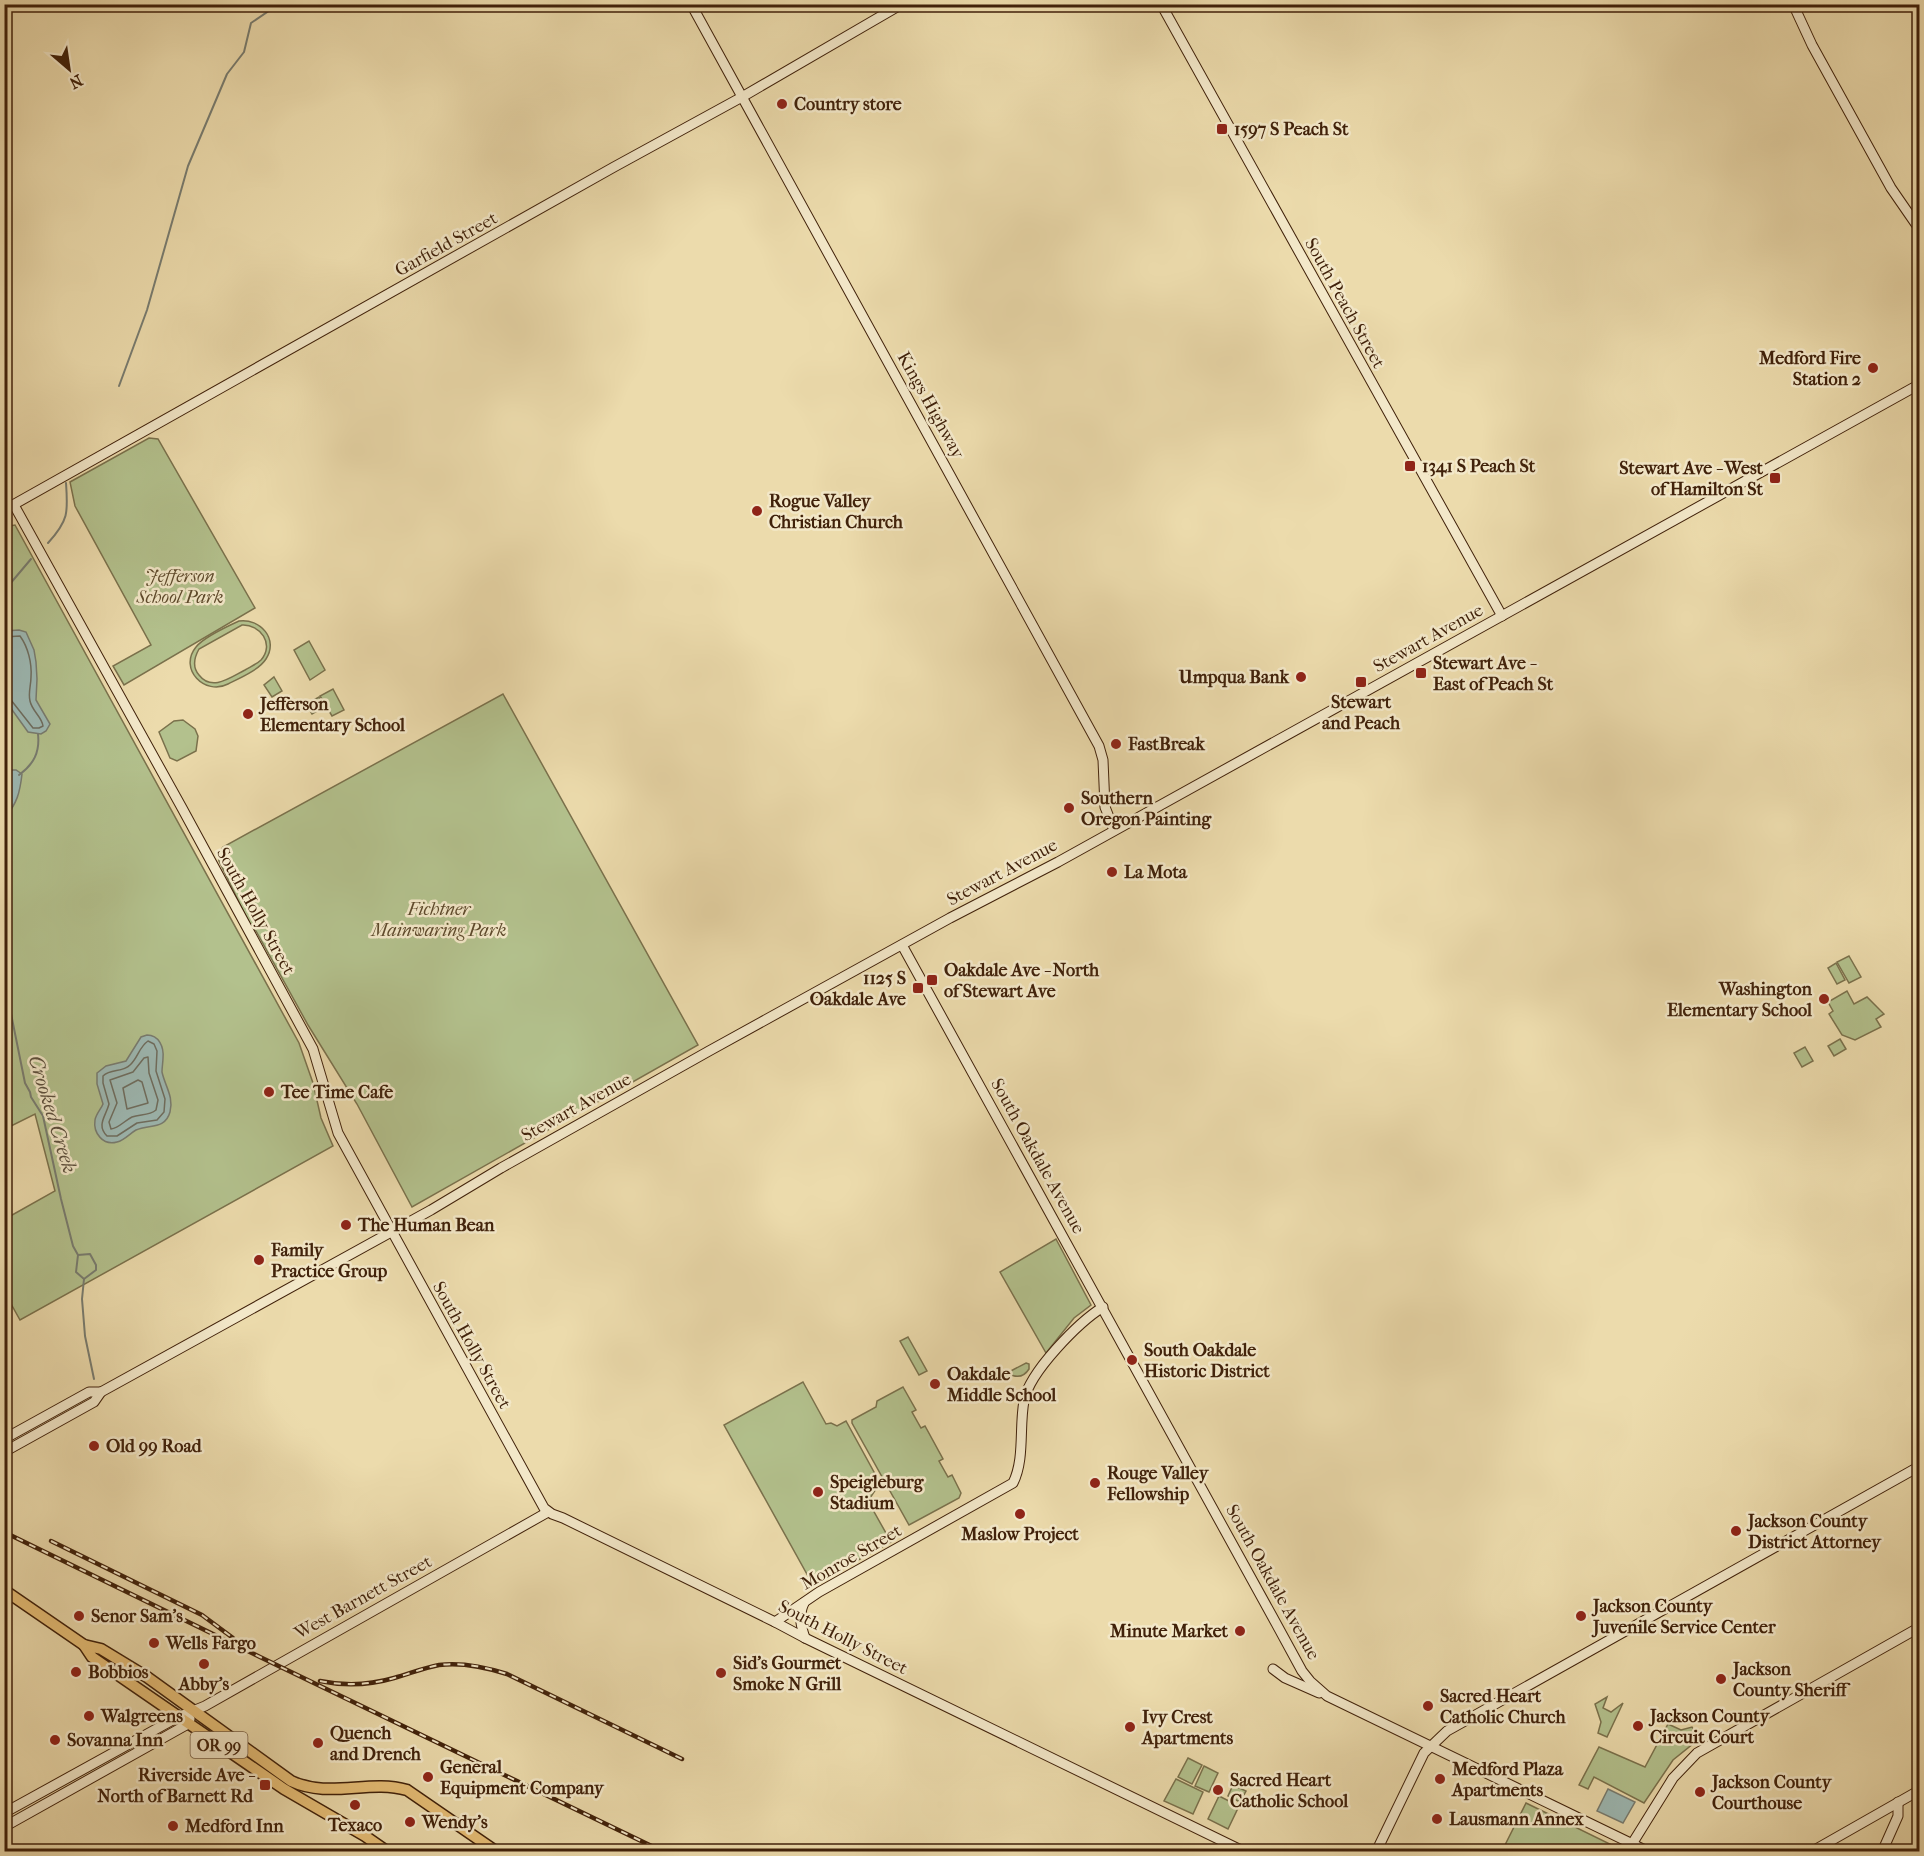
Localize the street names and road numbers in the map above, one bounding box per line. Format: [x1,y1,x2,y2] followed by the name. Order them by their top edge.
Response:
[391,207,502,281] street label: Garfield Street
[1300,234,1389,373] street label: South Peach Street
[893,348,969,463] street label: Kings Highway
[1370,600,1487,677] street label: Stewart Avenue
[943,834,1061,910] street label: Stewart Avenue
[212,844,300,979] street label: South Holly Street
[518,1069,635,1146] street label: Stewart Avenue
[986,1075,1089,1238] street label: South Oakdale Avenue
[428,1278,516,1413] street label: South Holly Street
[1221,1501,1324,1664] street label: South Oakdale Avenue
[797,1520,906,1595] street label: Monroe Street
[290,1551,436,1644] street label: West Barnett Street
[775,1596,911,1679] street label: South Holly Street
[190,1732,248,1758] road number: OR 99

